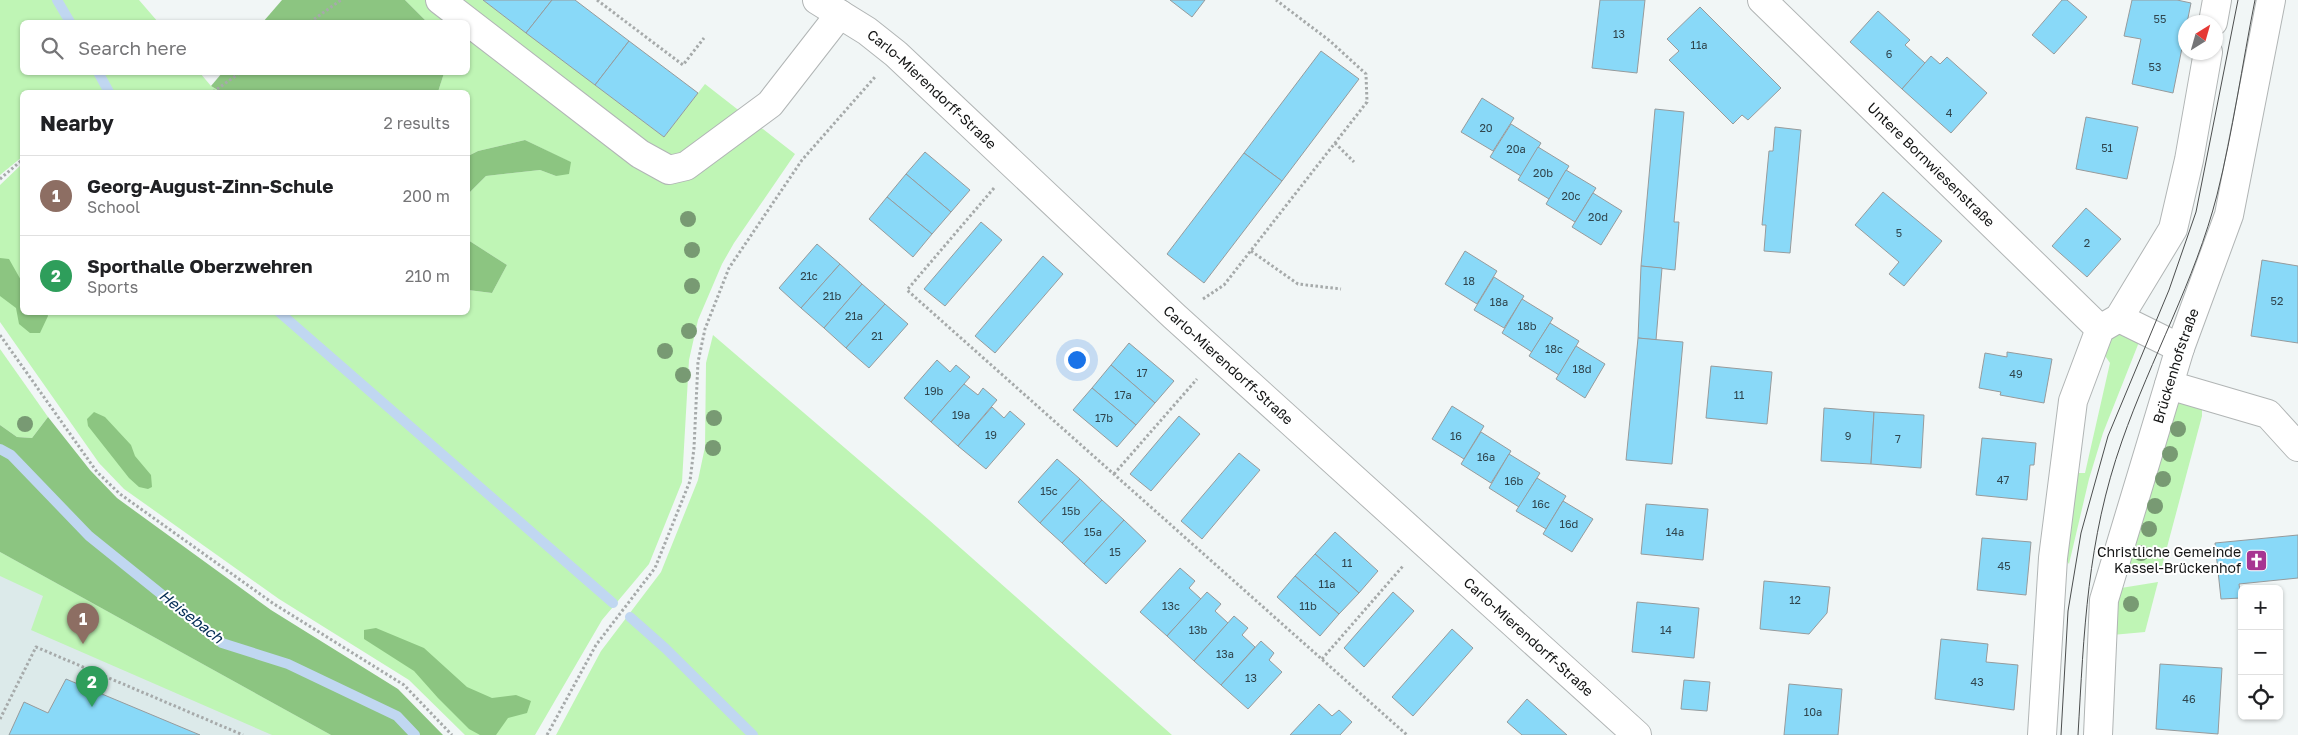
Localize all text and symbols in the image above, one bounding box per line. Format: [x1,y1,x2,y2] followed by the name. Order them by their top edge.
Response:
[2154,12,2166,25] house number: 55
[2178,15,2223,60] north arrow
[20,20,470,75] search box
[864,26,1000,152] street label: Carlo-Mierendorff-Straße
[1613,27,1625,40] house number: 13
[38,34,66,62] icon: search
[78,36,187,59] text: Search here
[1691,38,1707,51] house number: 11a
[1886,47,1893,60] house number: 6
[2149,60,2161,73] house number: 53
[1864,98,1999,230] street label: Untere Bornwiesenstraße
[1946,106,1953,119] house number: 4
[40,110,114,136] text: Nearby
[384,113,450,133] text: 2 results
[1479,121,1493,134] house number: 20
[2101,141,2113,154] house number: 51
[1506,142,1526,155] house number: 20a
[1533,166,1553,179] house number: 20b
[87,174,333,197] text: Georg-August-Zinn-Schule
[52,186,60,206] text: 1
[403,186,450,206] text: 200 m
[1561,189,1581,202] house number: 20c
[87,197,140,217] text: School
[1588,210,1608,223] house number: 20d
[1896,226,1902,239] house number: 5
[2084,236,2090,249] house number: 2
[87,254,312,277] text: Sporthalle Oberzwehren
[51,266,61,286] text: 2
[405,266,450,286] text: 210 m
[800,269,818,282] house number: 21c
[1463,274,1475,287] house number: 18
[87,277,138,297] text: Sports
[823,289,841,302] house number: 21b
[2271,294,2283,307] house number: 52
[1490,295,1508,308] house number: 18a
[1160,302,1297,428] street label: Carlo-Mierendorff-Straße
[2149,306,2202,425] street label: Brückenhofstraße
[845,309,863,322] house number: 21a
[1518,319,1537,332] house number: 18b
[871,329,883,342] house number: 21
[1545,342,1563,355] house number: 18c
[1064,347,1090,373] your location
[1573,362,1591,375] house number: 18d
[1136,366,1148,379] house number: 17
[2009,367,2023,380] house number: 49
[925,384,944,397] house number: 19b
[1114,388,1132,401] house number: 17a
[1734,388,1744,401] house number: 11
[952,408,970,421] house number: 19a
[1095,411,1113,424] house number: 17b
[985,428,997,441] house number: 19
[1450,429,1462,442] house number: 16
[1845,429,1851,442] house number: 9
[1895,432,1901,445] house number: 7
[1477,450,1495,463] house number: 16a
[1997,473,2009,486] house number: 47
[1505,474,1524,487] house number: 16b
[1040,484,1058,497] house number: 15c
[1532,497,1550,510] house number: 16c
[1062,504,1080,517] house number: 15b
[1560,517,1578,530] house number: 16d
[1084,525,1102,538] house number: 15a
[1666,525,1684,538] house number: 14a
[2097,543,2241,576] place label: Christliche Gemeinde Kassel-Brückenhof
[1109,545,1121,558] house number: 15
[2245,548,2269,572] church icon: Christliche Gemeinde Kassel-Brückenhof
[1342,556,1352,569] house number: 11
[1997,559,2011,572] house number: 45
[1460,573,1597,700] street label: Carlo-Mierendorff-Straße
[1319,577,1335,590] house number: 11a
[2238,585,2283,720] map controls
[2238,585,2283,630] button: +
[156,586,228,647] water label: Heisebach
[1789,593,1801,606] house number: 12
[1162,599,1180,612] house number: 13c
[1299,599,1317,612] house number: 11b
[67,603,99,644] pin: 1
[1189,623,1207,636] house number: 13b
[1660,623,1672,636] house number: 14
[2238,630,2283,675] button: −
[1216,647,1234,660] house number: 13a
[76,666,108,707] pin: 2
[1245,671,1257,684] house number: 13
[1970,675,1984,688] house number: 43
[2238,675,2283,720] button: locate
[2182,692,2196,705] house number: 46
[1804,705,1822,718] house number: 10a

